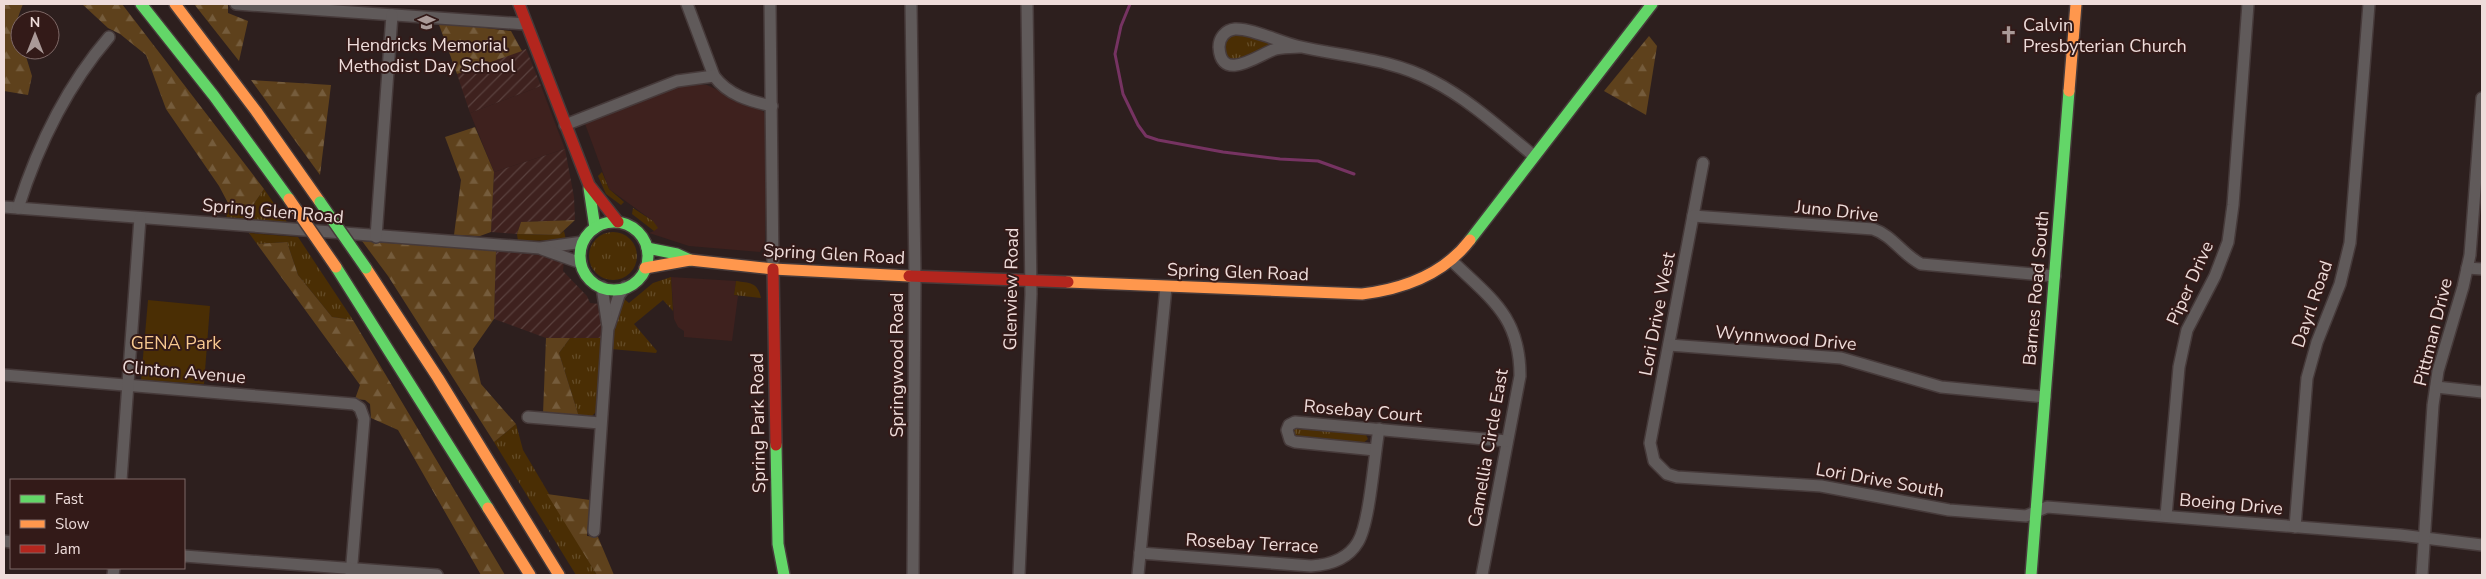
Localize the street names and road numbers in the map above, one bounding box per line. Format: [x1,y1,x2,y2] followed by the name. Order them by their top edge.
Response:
[201,193,345,229] street label: Spring Glen Road
[1793,195,1880,227] street label: Juno Drive
[2017,210,2055,366] street label: Barnes Road South
[998,228,1024,350] street label: Glenview Road
[2161,237,2219,329] street label: Piper Drive
[762,238,906,270] street label: Spring Glen Road
[1633,249,1681,378] street label: Lori Drive West
[2286,257,2338,351] street label: Dayrl Road
[1167,258,1309,286] street label: Spring Glen Road
[2408,276,2458,388] street label: Pittman Drive
[885,293,909,437] street label: Springwood Road
[1714,320,1858,356] street label: Wynnwood Drive
[745,353,771,493] street label: Spring Park Road
[121,355,247,389] street label: Clinton Avenue
[1462,366,1514,529] street label: Camellia Circle East
[1303,394,1424,428] street label: Rosebay Court
[1814,457,1946,503] street label: Lori Drive South
[2178,488,2284,520] street label: Boeing Drive
[1185,528,1319,558] street label: Rosebay Terrace

